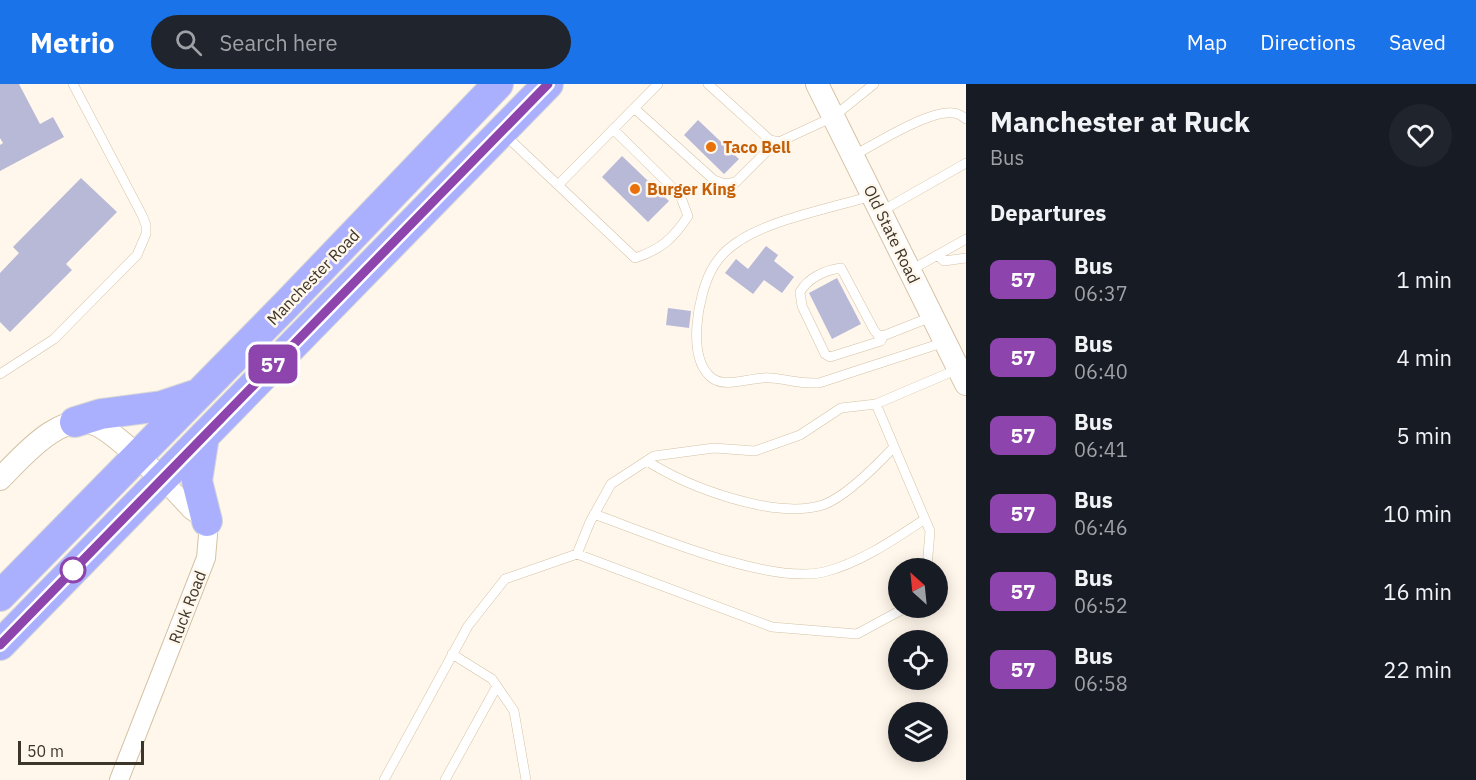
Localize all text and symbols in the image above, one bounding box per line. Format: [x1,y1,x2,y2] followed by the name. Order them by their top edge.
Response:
[151,15,571,69] search box
[30,24,115,61] text: Metrio
[172,26,205,59] icon: search
[220,28,337,57] text: Search here
[1187,28,1227,56] text: Map
[1260,28,1356,56] text: Directions
[1389,28,1446,56] text: Saved
[990,103,1250,140] text: Manchester at Ruck
[1389,104,1452,167] button: heart
[723,137,791,157] place label: Taco Bell
[704,140,718,154] marker: Taco Bell
[990,144,1024,171] text: Bus
[647,179,736,199] place label: Burger King
[860,181,924,287] street label: Old State Road
[628,182,642,196] marker: Burger King
[990,198,1106,227] text: Departures
[262,225,364,329] street label: Manchester Road
[1074,251,1113,280] text: Bus
[1010,265,1036,293] text: 57
[1396,265,1452,294] text: 1 min
[1074,280,1128,307] text: 06:37
[1074,329,1113,358] text: Bus
[1010,343,1036,371] text: 57
[1396,343,1452,372] text: 4 min
[246,344,300,384] line badge: 57
[260,350,286,378] text: 57
[1074,358,1128,385] text: 06:40
[1074,407,1113,436] text: Bus
[1010,421,1036,449] text: 57
[1396,421,1452,450] text: 5 min
[1074,436,1128,463] text: 06:41
[1074,485,1113,514] text: Bus
[1010,499,1036,527] text: 57
[1383,499,1452,528] text: 10 min
[1074,514,1128,541] text: 06:46
[60,557,86,583] unlabelled marker
[888,558,948,618] north arrow
[888,558,948,762] map controls
[1074,563,1113,592] text: Bus
[164,568,210,646] street label: Ruck Road
[1010,577,1036,605] text: 57
[1383,577,1452,606] text: 16 min
[1074,592,1128,619] text: 06:52
[888,630,948,690] button: locate
[1074,641,1113,670] text: Bus
[1010,655,1036,683] text: 57
[1383,655,1452,684] text: 22 min
[1074,670,1128,697] text: 06:58
[888,702,948,762] button: layers
[18,738,144,766] scale bar
[27,741,64,761] text: 50 m

